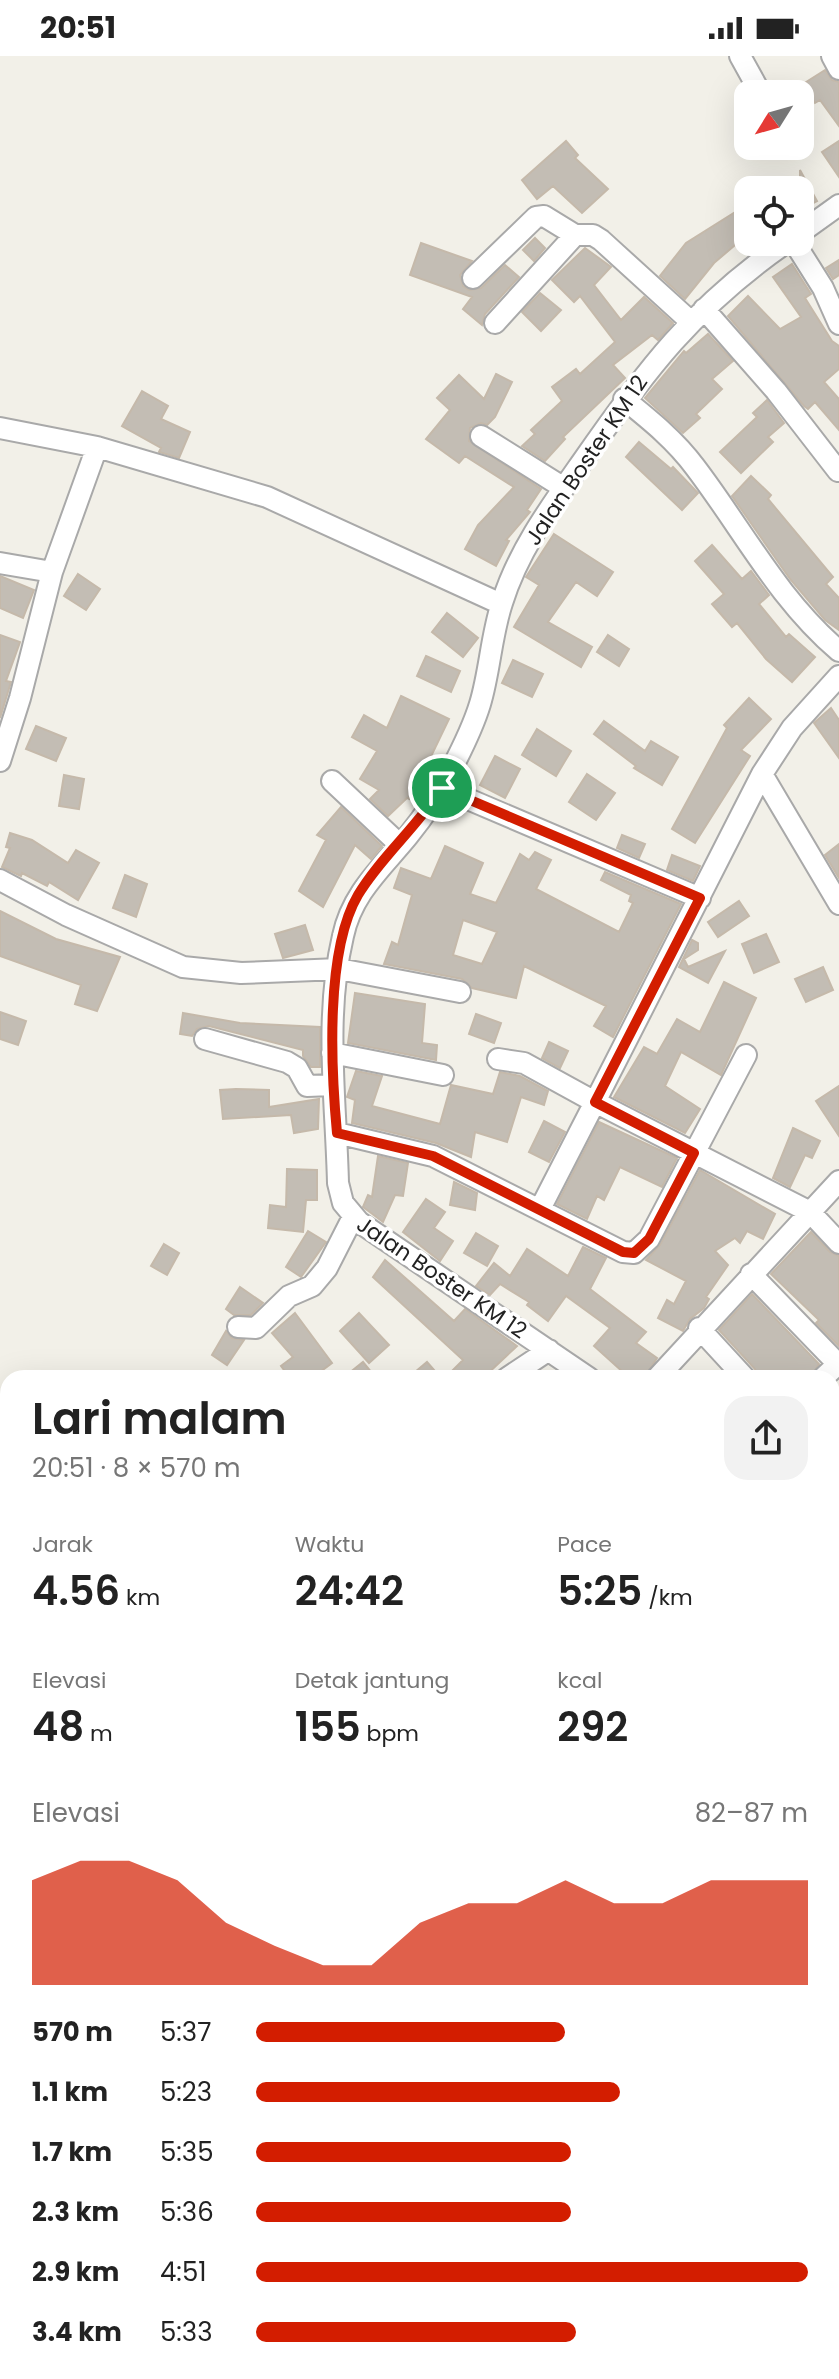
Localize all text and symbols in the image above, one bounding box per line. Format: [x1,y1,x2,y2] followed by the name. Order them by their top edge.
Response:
[40,6,116,49] text: 20:51
[734,80,814,160] north arrow
[734,80,814,256] map controls
[734,176,814,256] button: locate
[518,369,655,552] street label: Jalan Boster KM 12
[408,754,476,822] pin
[420,766,464,810] icon: arrive
[350,1209,533,1346] street label: Jalan Boster KM 12
[32,1388,287,1449] text: Lari malam
[724,1396,808,1480] button: share
[32,1450,240,1486] text: 20:51 · 8 × 570 m
[32,1529,93,1560] text: Jarak
[295,1529,364,1560] text: Waktu
[557,1529,612,1560] text: Pace
[32,1563,120,1619] text: 4.56
[295,1563,404,1619] text: 24:42
[557,1563,642,1619] text: 5:25
[120,1582,160,1613] text: km
[642,1582,693,1613] text: /km
[32,1665,106,1696] text: Elevasi
[295,1665,449,1696] text: Detak jantung
[557,1665,602,1696] text: kcal
[32,1699,84,1755] text: 48
[295,1699,361,1755] text: 155
[557,1699,628,1755] text: 292
[84,1718,113,1749] text: m
[361,1718,419,1749] text: bpm
[32,1795,120,1831] text: Elevasi
[695,1795,808,1831] text: 82–87 m
[32,2014,113,2050] text: 570 m
[160,2014,211,2050] text: 5:37
[32,2074,108,2110] text: 1.1 km
[160,2074,212,2110] text: 5:23
[32,2134,112,2170] text: 1.7 km
[160,2134,214,2170] text: 5:35
[32,2194,119,2230] text: 2.3 km
[160,2194,214,2230] text: 5:36
[32,2254,119,2290] text: 2.9 km
[160,2254,207,2290] text: 4:51
[32,2314,122,2350] text: 3.4 km
[160,2314,213,2350] text: 5:33

